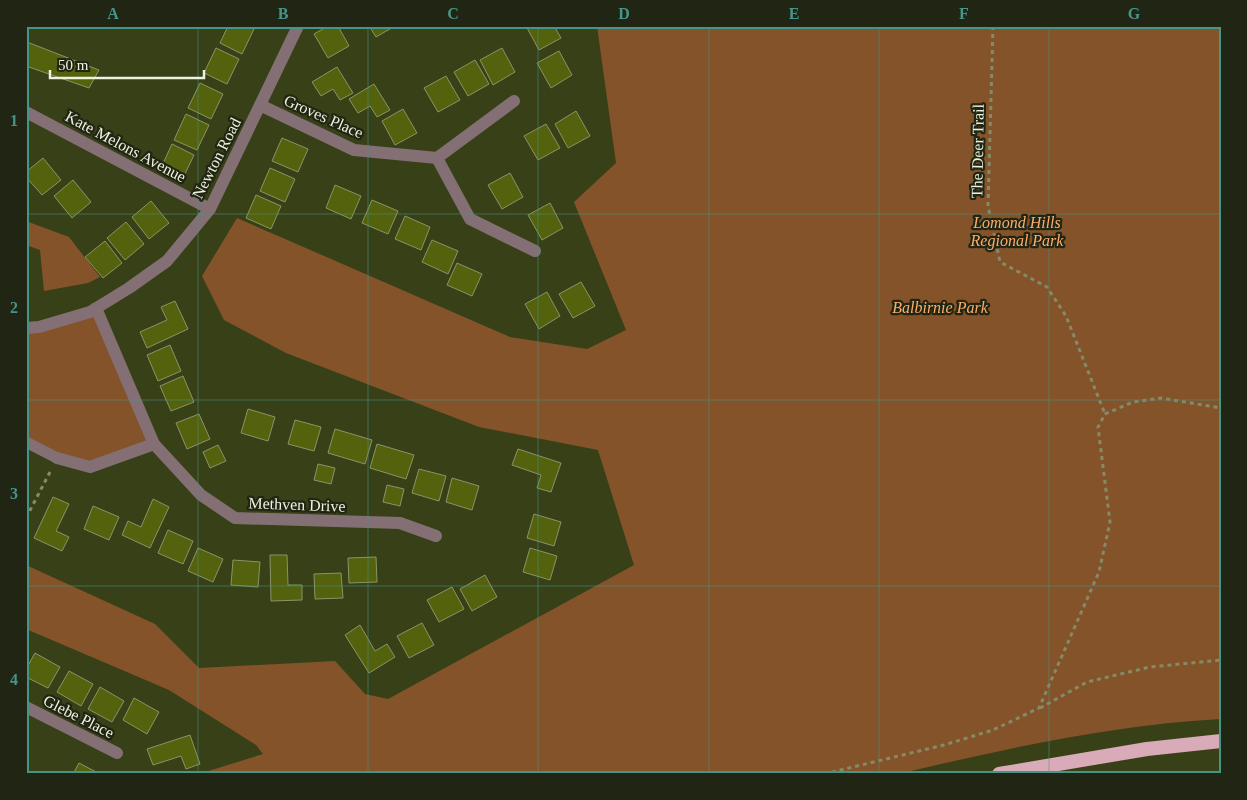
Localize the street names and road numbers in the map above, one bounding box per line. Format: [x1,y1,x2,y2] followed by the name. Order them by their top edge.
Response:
[282,91,366,141] street label: Groves Place
[968,103,987,198] street label: The Deer Trail
[63,108,189,185] street label: Kate Melons Avenue
[189,115,244,201] street label: Newton Road
[248,494,346,515] street label: Methven Drive
[41,691,117,741] street label: Glebe Place

